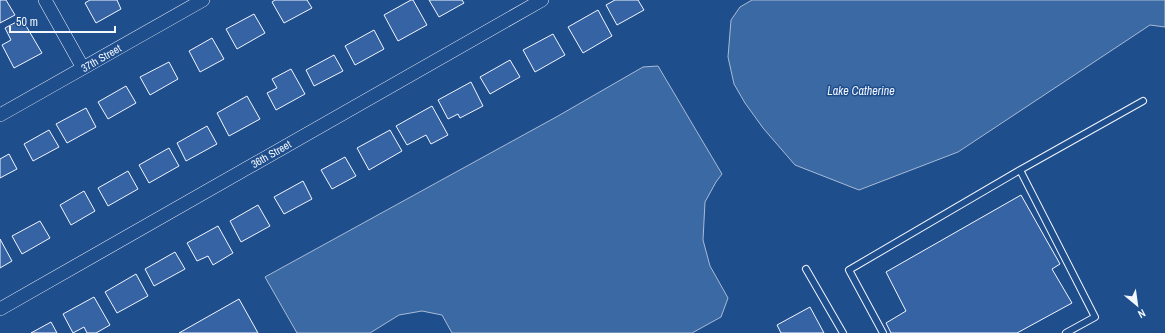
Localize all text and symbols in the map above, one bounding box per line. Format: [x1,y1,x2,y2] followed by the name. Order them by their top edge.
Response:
[10,8,115,34] scale bar
[16,14,38,30] text: 50 m
[78,41,124,75] street label: 37th Street
[827,83,895,99] water label: Lake Catherine
[248,137,294,171] street label: 36th Street
[1117,285,1157,325] north arrow
[1136,306,1148,321] text: N

